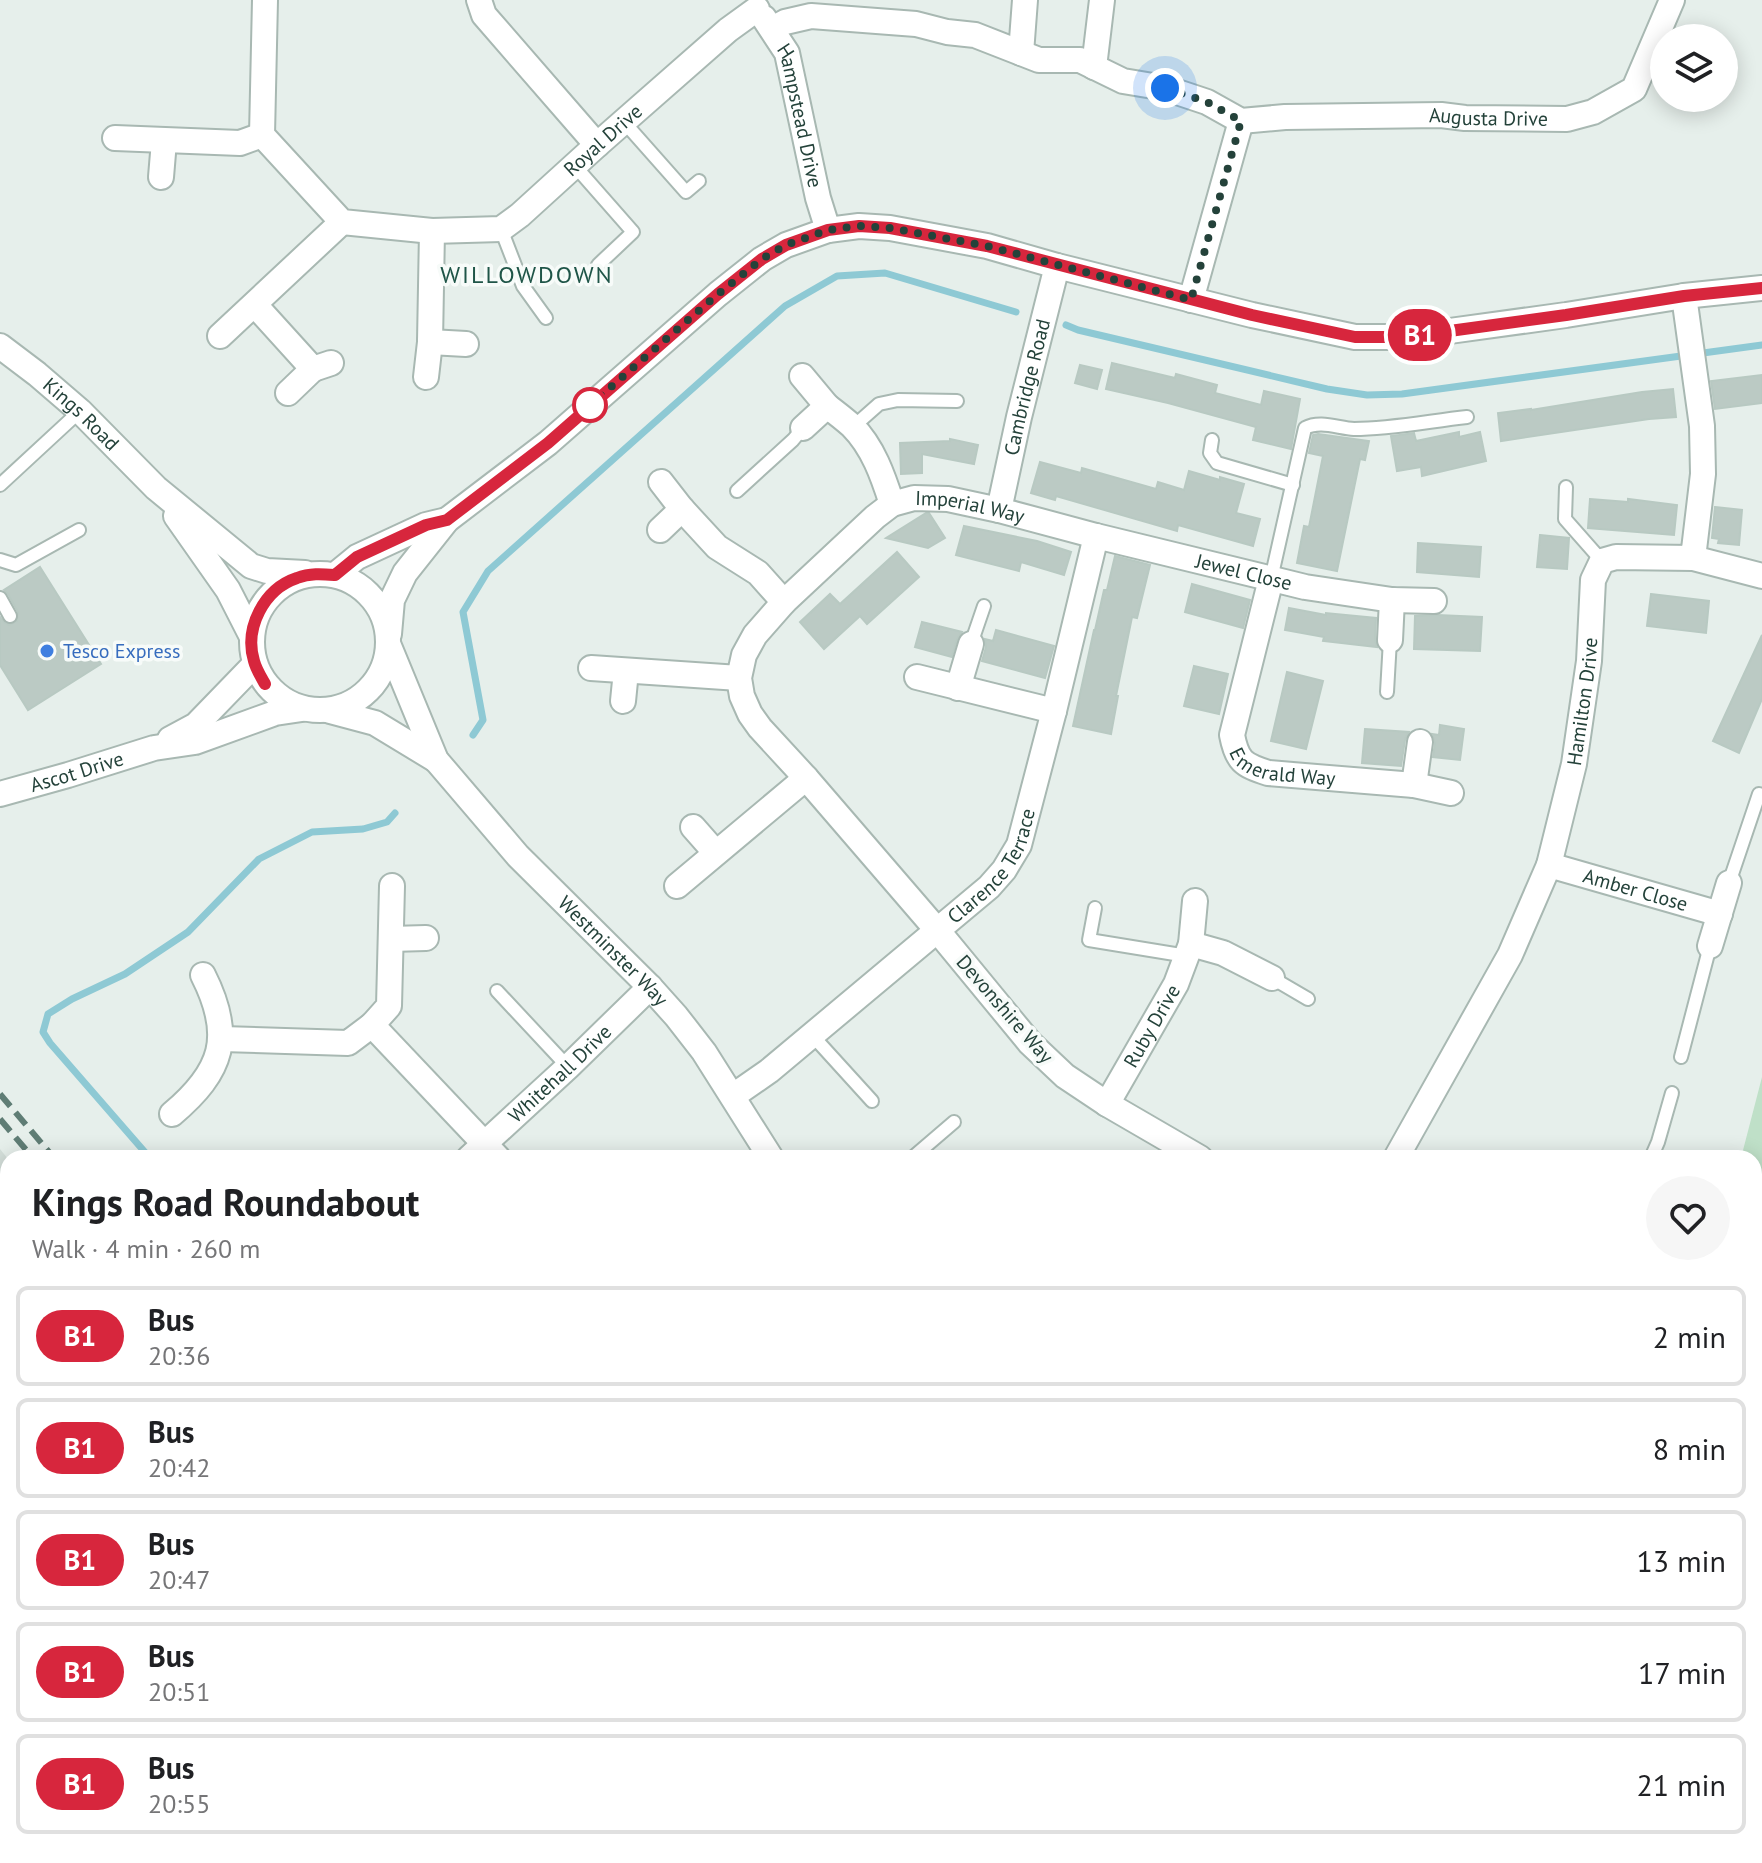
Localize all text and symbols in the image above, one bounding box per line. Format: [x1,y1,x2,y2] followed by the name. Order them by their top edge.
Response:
[1650,24,1738,112] map controls
[1650,24,1738,112] button: layers
[771,38,828,190] street label: Hampstead Drive
[1145,68,1185,108] your location
[558,98,648,182] street label: Royal Drive
[1429,102,1548,132] street label: Augusta Drive
[440,259,614,290] district label: WILLOWDOWN
[1384,309,1456,361] line badge: B1
[998,316,1056,458] street label: Cambridge Road
[1404,316,1436,353] text: B1
[38,372,125,456] street label: Kings Road
[573,388,607,422] unlabelled marker
[915,485,1028,529] street label: Imperial Way
[1192,548,1295,596] street label: Jewel Close
[1561,637,1603,767] street label: Hamilton Drive
[63,638,180,664] place label: Tesco Express
[38,642,56,660] marker: Tesco Express
[1223,743,1337,792] street label: Emerald Way
[27,745,127,798] street label: Ascot Drive
[942,806,1041,929] street label: Clarence Terrace
[1580,862,1691,917] street label: Amber Close
[553,890,674,1012] street label: Westminster Way
[951,949,1060,1069] street label: Devonshire Way
[1118,980,1186,1072] street label: Ruby Drive
[503,1019,617,1128] street label: Whitehall Drive
[1646,1176,1730,1260] button: heart
[32,1177,419,1226] text: Kings Road Roundabout
[32,1232,260,1265] text: Walk · 4 min · 260 m
[148,1300,195,1339] text: Bus
[64,1317,96,1354] text: B1
[1653,1317,1726,1356] text: 2 min
[148,1339,210,1372] text: 20:36
[148,1412,195,1451] text: Bus
[64,1429,96,1466] text: B1
[1653,1429,1726,1468] text: 8 min
[148,1451,210,1484] text: 20:42
[148,1524,195,1563] text: Bus
[64,1541,96,1578] text: B1
[1636,1541,1726,1580] text: 13 min
[148,1563,210,1596] text: 20:47
[148,1636,195,1675] text: Bus
[64,1653,96,1690] text: B1
[1638,1653,1726,1692] text: 17 min
[148,1675,210,1708] text: 20:51
[148,1748,195,1787] text: Bus
[64,1765,96,1802] text: B1
[1636,1765,1726,1804] text: 21 min
[148,1787,210,1820] text: 20:55

